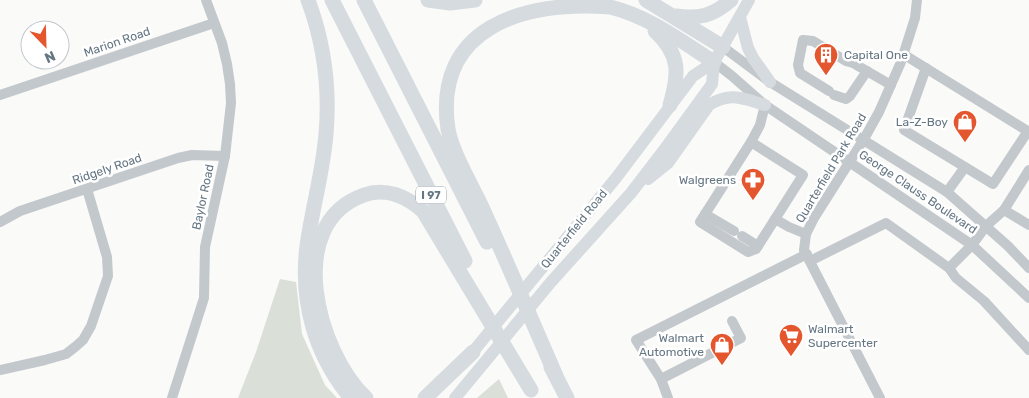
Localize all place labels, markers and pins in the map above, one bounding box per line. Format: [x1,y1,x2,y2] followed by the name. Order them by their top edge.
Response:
[813,42,839,76] building icon: Capital One
[844,48,908,62] place label: Capital One
[952,109,978,143] shop icon: La-Z-Boy
[896,115,948,129] place label: La-Z-Boy
[740,167,766,201] pharmacy icon: Walgreens
[679,173,736,187] place label: Walgreens
[808,322,878,350] place label: Walmart Supercenter
[778,323,804,357] supermarket icon: Walmart Supercenter
[639,331,704,359] place label: Walmart Automotive
[709,332,735,366] shop icon: Walmart Automotive

